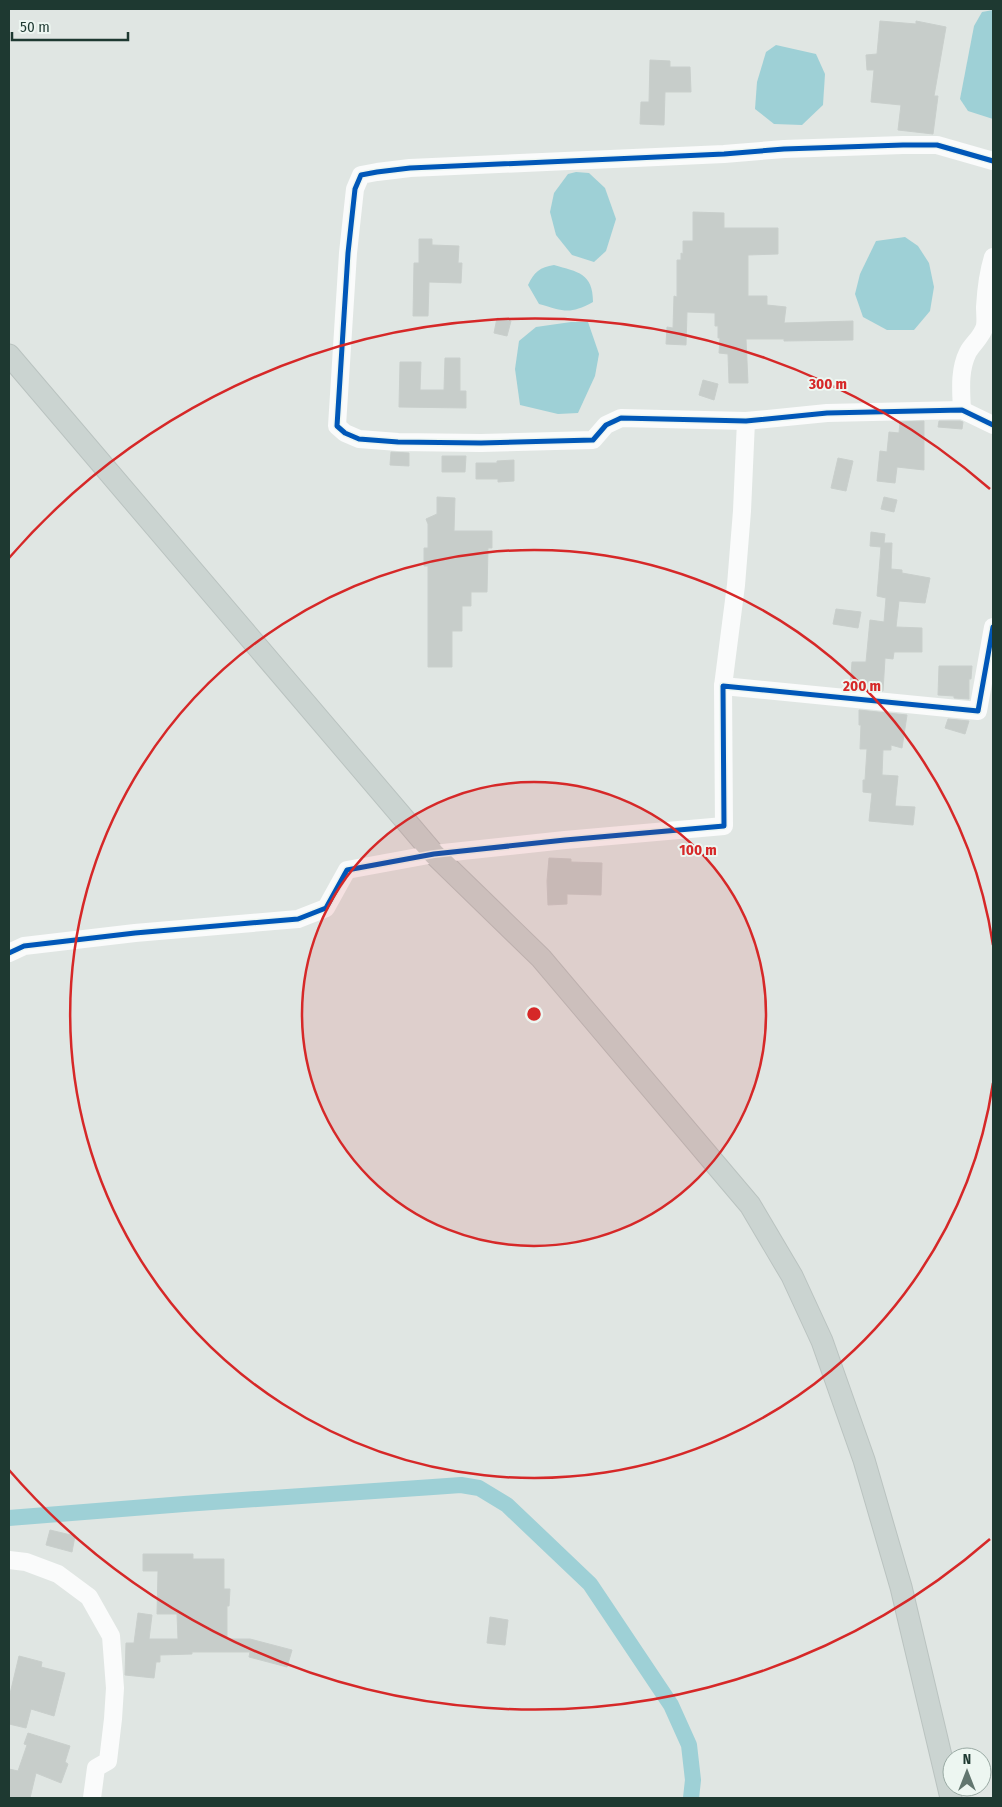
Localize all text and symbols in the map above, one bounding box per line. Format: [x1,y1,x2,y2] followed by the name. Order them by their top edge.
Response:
[12,10,129,42] scale bar
[20,18,50,36] text: 50 m
[808,375,847,393] text: 300 m
[842,677,881,695] text: 200 m
[679,841,717,859] text: 100 m
[525,1005,543,1023] centre of rings
[942,1747,992,1797] north arrow
[963,1751,971,1768] text: N

